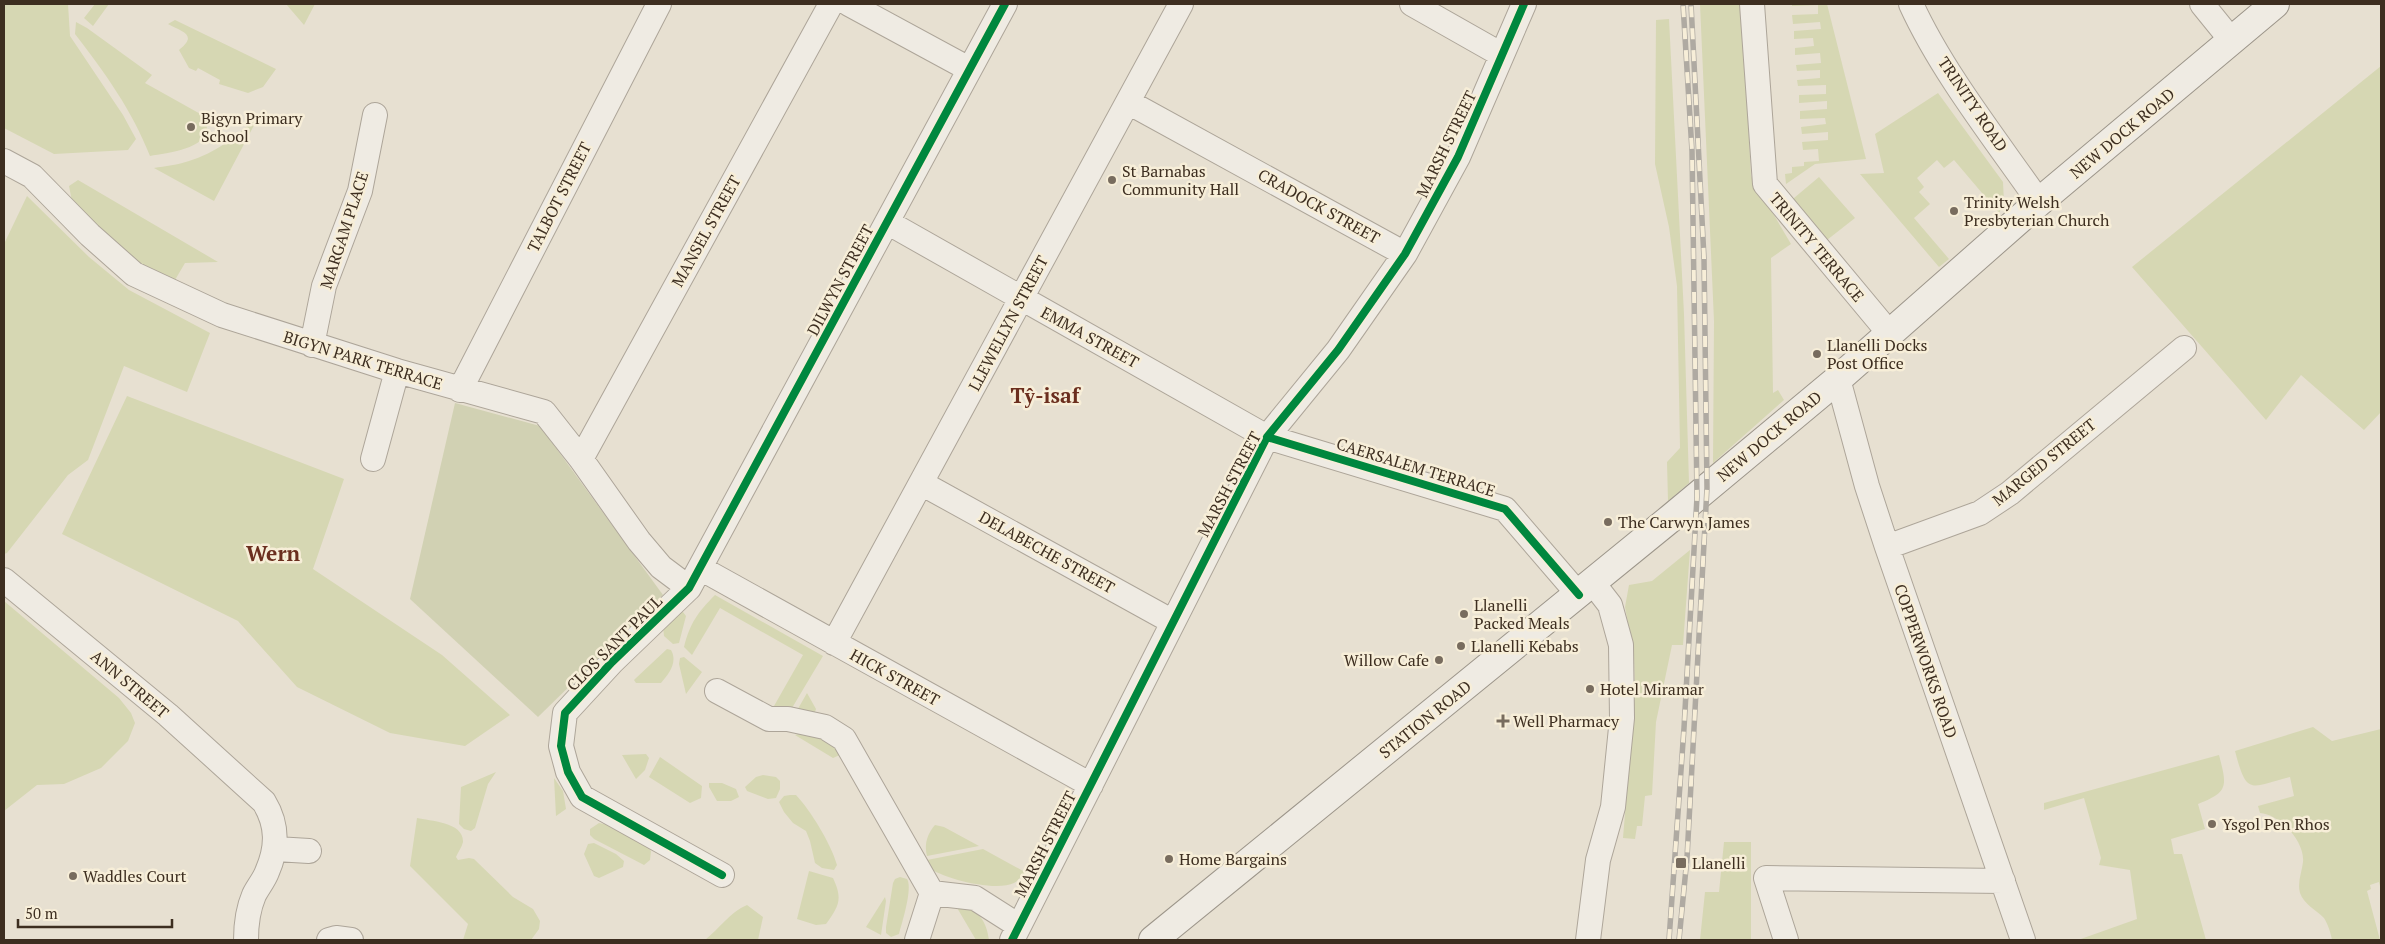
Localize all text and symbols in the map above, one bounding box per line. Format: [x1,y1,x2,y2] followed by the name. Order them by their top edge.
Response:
[1933,52,2013,156] street label: TRINITY ROAD
[2065,83,2179,183] street label: NEW DOCK ROAD
[1411,87,1481,201] street label: MARSH STREET
[201,107,303,147] place label: Bigyn Primary School
[185,121,197,133] marker: Bigyn Primary School
[522,138,596,256] street label: TALBOT STREET
[1122,160,1239,200] place label: St Barnabas Community Hall
[1254,163,1384,249] street label: CRADOCK STREET
[315,168,373,292] street label: MARGAM PLACE
[666,171,746,291] street label: MANSEL STREET
[1106,174,1118,186] marker: St Barnabas Community Hall
[1765,188,1869,306] street label: TRINITY TERRACE
[1964,191,2110,231] place label: Trinity Welsh Presbyterian Church
[1948,205,1960,217] marker: Trinity Welsh Presbyterian Church
[801,221,879,339] street label: DILWYN STREET
[963,251,1053,395] street label: LLEWELLYN STREET
[1037,301,1143,373] street label: EMMA STREET
[281,325,445,395] street label: BIGYN PARK TERRACE
[1827,334,1927,374] place label: Llanelli Docks Post Office
[1811,348,1823,360] marker: Llanelli Docks Post Office
[1010,381,1082,409] district label: Tŷ-isaf
[1712,386,1826,486] street label: NEW DOCK ROAD
[1988,413,2100,511] street label: MARGED STREET
[1192,427,1266,541] street label: MARSH STREET
[1334,432,1498,502] street label: CAERSALEM TERRACE
[975,506,1119,598] street label: DELABECHE STREET
[1618,511,1750,533] place label: The Carwyn James
[1602,516,1614,528] marker: The Carwyn James
[246,539,300,567] district label: Wern
[1889,581,1963,741] street label: COPPERWORKS ROAD
[561,590,667,696] street label: CLOS SANT PAUL
[1474,594,1570,634] place label: Llanelli Packed Meals
[1458,608,1470,620] marker: Llanelli Packed Meals
[1471,635,1579,657] place label: Llanelli Kebabs
[1455,640,1467,652] marker: Llanelli Kebabs
[846,643,944,711] street label: HICK STREET
[86,645,174,723] street label: ANN STREET
[1344,649,1429,671] place label: Willow Cafe
[1433,654,1445,666] marker: Willow Cafe
[1374,675,1476,763] street label: STATION ROAD
[1600,678,1705,700] place label: Hotel Miramar
[1584,683,1596,695] marker: Hotel Miramar
[1513,710,1620,732] place label: Well Pharmacy
[1497,715,1509,727] marker: Well Pharmacy
[1009,787,1081,901] street label: MARSH STREET
[2222,813,2330,835] place label: Ysgol Pen Rhos
[2206,818,2218,830] marker: Ysgol Pen Rhos
[1179,848,1287,870] place label: Home Bargains
[1692,852,1746,874] place label: Llanelli
[1163,853,1175,865] marker: Home Bargains
[1674,856,1688,870] marker: Llanelli
[83,865,187,887] place label: Waddles Court
[67,870,79,882] marker: Waddles Court
[18,896,171,928] scale bar
[25,903,58,923] text: 50 m

